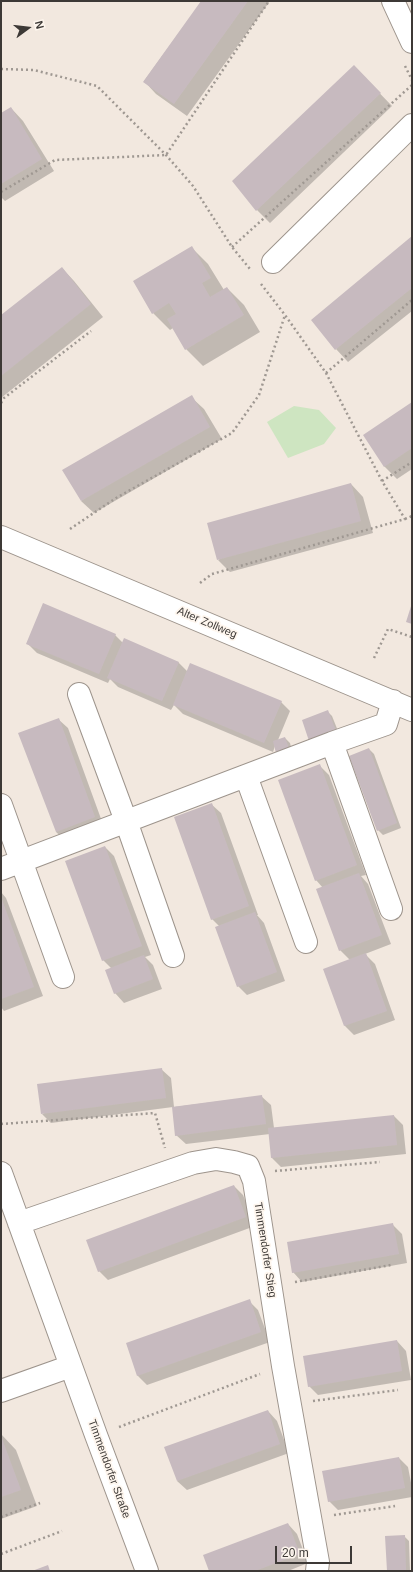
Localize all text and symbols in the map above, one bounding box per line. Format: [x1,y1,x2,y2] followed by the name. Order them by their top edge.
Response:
[8,8,48,48] north arrow
[33,19,46,30] text: N
[175,605,239,641] street label: Alter Zollweg
[251,1201,279,1299] street label: Timmendorfer Stieg
[85,1418,133,1520] street label: Timmendorfer Straße
[277,1538,354,1564] scale bar
[282,1546,309,1560] text: 20 m

